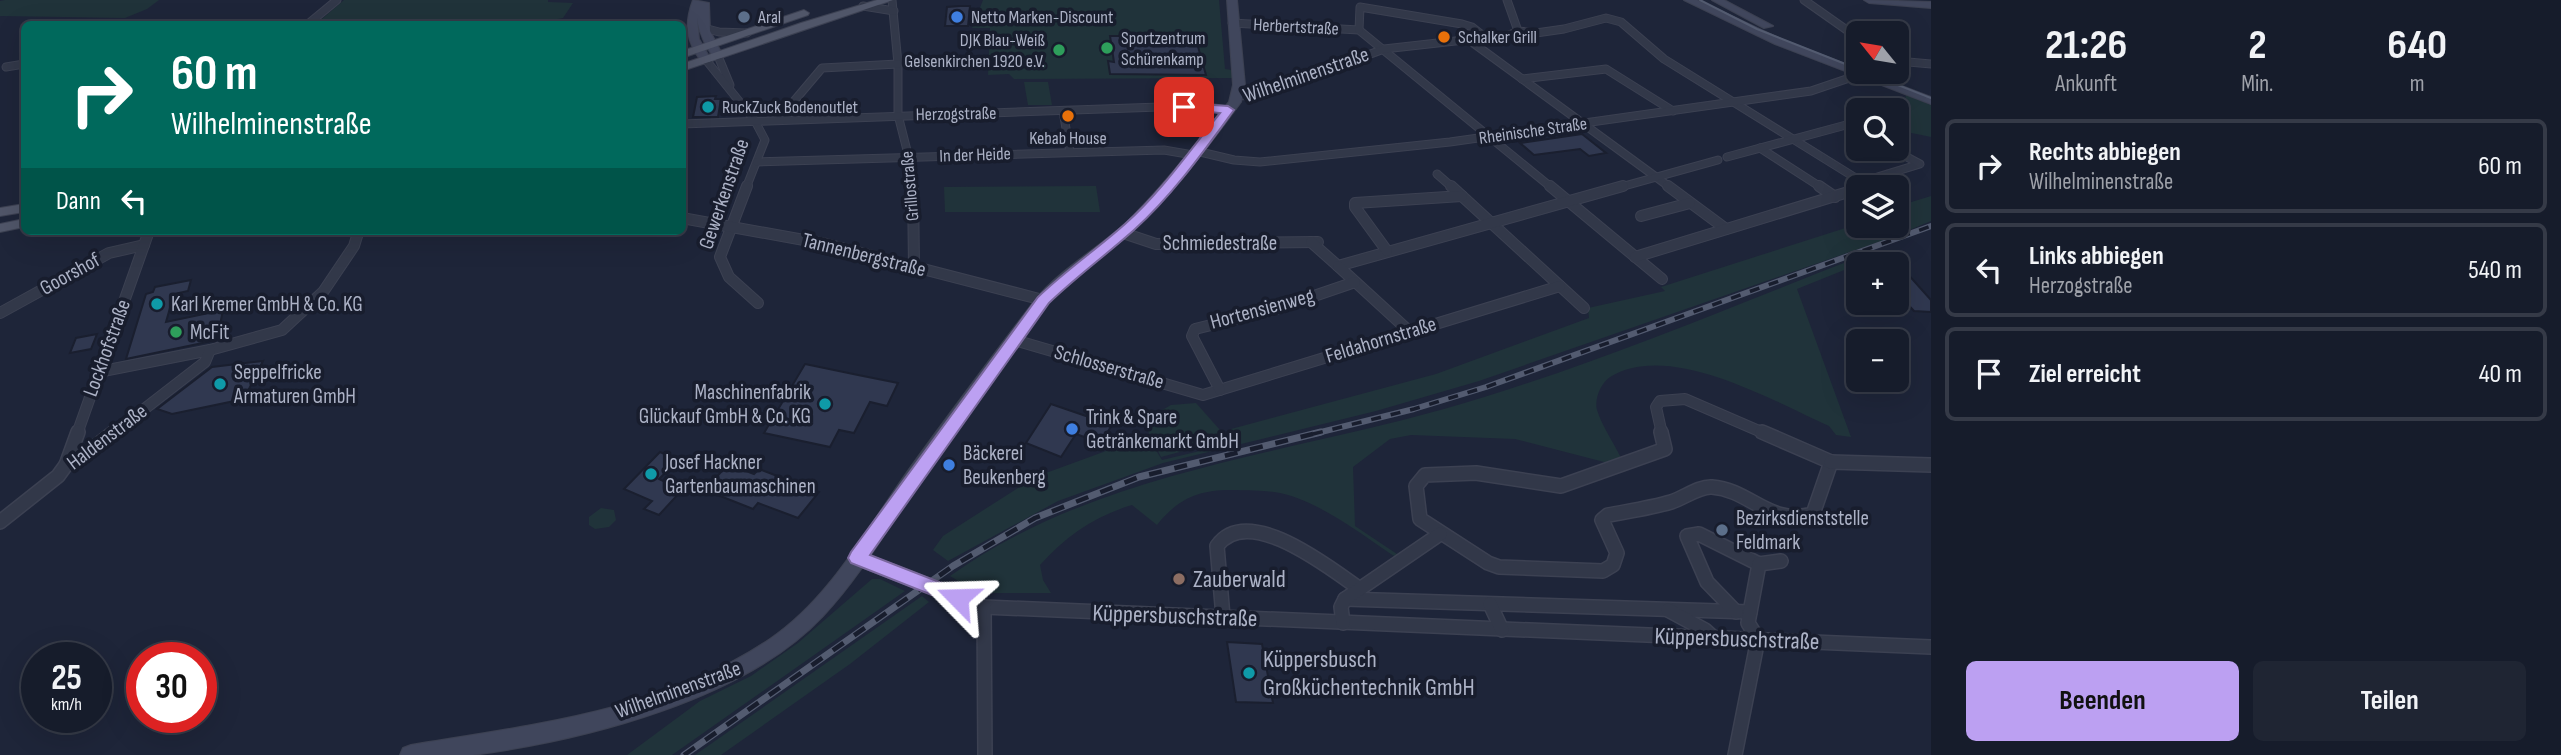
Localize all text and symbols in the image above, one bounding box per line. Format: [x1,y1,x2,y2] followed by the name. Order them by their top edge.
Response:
[757,7,781,28] place label: Aral
[971,7,1114,28] place label: Netto Marken-Discount
[736,9,752,25] marker: Aral
[949,9,965,25] marker: Netto Marken-Discount
[1253,14,1339,40] street label: Herbertstraße
[2045,20,2127,71] text: 21:26
[2248,20,2267,71] text: 2
[2387,20,2447,71] text: 640
[1846,21,1909,84] north arrow
[1846,21,1909,392] map controls
[1458,27,1537,48] place label: Schalker Grill
[1121,28,1206,70] place label: Sportzentrum Schürenkamp
[1436,29,1452,45] marker: Schalker Grill
[904,30,1045,72] place label: DJK Blau-Weiß Gelsenkirchen 1920 e.V.
[1099,40,1115,56] marker: Sportzentrum Schürenkamp
[1051,42,1067,58] marker: DJK Blau-Weiß Gelsenkirchen 1920 e.V.
[1240,42,1372,108] street label: Wilhelminenstraße
[171,45,258,104] text: 60 m
[56,49,147,140] icon: right
[2055,70,2117,98] text: Ankunft
[2241,70,2273,98] text: Min.
[2410,70,2425,98] text: m
[1154,77,1214,137] pin
[1165,88,1203,126] icon: arrive
[722,97,859,118] place label: RuckZuck Bodenoutlet
[1846,98,1909,161] button: search
[700,99,716,115] marker: RuckZuck Bodenoutlet
[915,103,997,125] street label: Herzogstraße
[171,105,372,144] text: Wilhelminenstraße
[1060,108,1076,124] marker: Kebab House
[1478,113,1588,149] street label: Rheinische Straße
[1029,128,1107,149] place label: Kebab House
[693,135,755,253] street label: Gewerkenstraße
[2029,137,2181,168] text: Rechts abbiegen
[939,143,1011,167] street label: In der Heide
[1970,147,2008,185] icon: right
[896,150,924,222] street label: Grillostraße
[2478,151,2522,182] text: 60 m
[2029,168,2173,196] text: Wilhelminenstraße
[1846,175,1909,238] button: layers
[115,182,153,220] icon: left
[56,186,101,217] text: Dann
[800,228,928,282] street label: Tannenbergstraße
[1163,231,1277,256] street label: Schmiedestraße
[2029,241,2164,272] text: Links abbiegen
[36,247,105,301] street label: Goorshof
[1970,251,2008,289] icon: left
[1846,252,1909,315] button: +
[2468,255,2522,286] text: 540 m
[2029,272,2132,300] text: Herzogstraße
[1207,283,1317,335] street label: Hortensienweg
[171,292,363,317] place label: Karl Kremer GmbH & Co. KG
[78,296,136,400] street label: Lockhofstraße
[149,296,165,312] marker: Karl Kremer GmbH & Co. KG
[1323,311,1439,369] street label: Feldahornstraße
[190,320,229,345] place label: McFit
[168,324,184,340] marker: McFit
[1846,329,1909,392] button: −
[1051,339,1167,395] street label: Schlosserstraße
[1970,355,2008,393] icon: arrive
[2029,359,2141,390] text: Ziel erreicht
[2479,359,2522,390] text: 40 m
[233,360,356,409] place label: Seppelfricke Armaturen GmbH
[212,376,228,392] marker: Seppelfricke Armaturen GmbH
[639,380,811,429] place label: Maschinenfabrik Glückauf GmbH & Co. KG
[817,396,833,412] marker: Maschinenfabrik Glückauf GmbH & Co. KG
[62,399,152,475] street label: Haldenstraße
[1086,405,1239,454] place label: Trink & Spare Getränkemarkt GmbH
[1064,421,1080,437] marker: Trink & Spare Getränkemarkt GmbH
[963,441,1046,490] place label: Bäckerei Beukenberg
[664,450,816,499] place label: Josef Hackner Gartenbaumaschinen
[941,457,957,473] marker: Bäckerei Beukenberg
[643,466,659,482] marker: Josef Hackner Gartenbaumaschinen
[1736,506,1869,555] place label: Bezirksdienststelle Feldmark
[1714,522,1730,538] marker: Bezirksdienststelle Feldmark
[921,561,995,635] position arrow
[1193,565,1286,594] place label: Zauberwald
[1171,571,1187,587] marker: Zauberwald
[1092,599,1258,633] street label: Küppersbuschstraße
[1654,622,1820,656] street label: Küppersbuschstraße
[126,642,217,733] speed limit sign: 30
[1263,645,1475,702] place label: Küppersbusch Großküchentechnik GmbH
[612,656,744,724] street label: Wilhelminenstraße
[51,657,82,700] text: 25
[1966,661,2239,741] button: Beenden
[2253,661,2526,741] button: Teilen
[1241,665,1257,681] marker: Küppersbusch Großküchentechnik GmbH
[51,694,82,715] text: km/h

